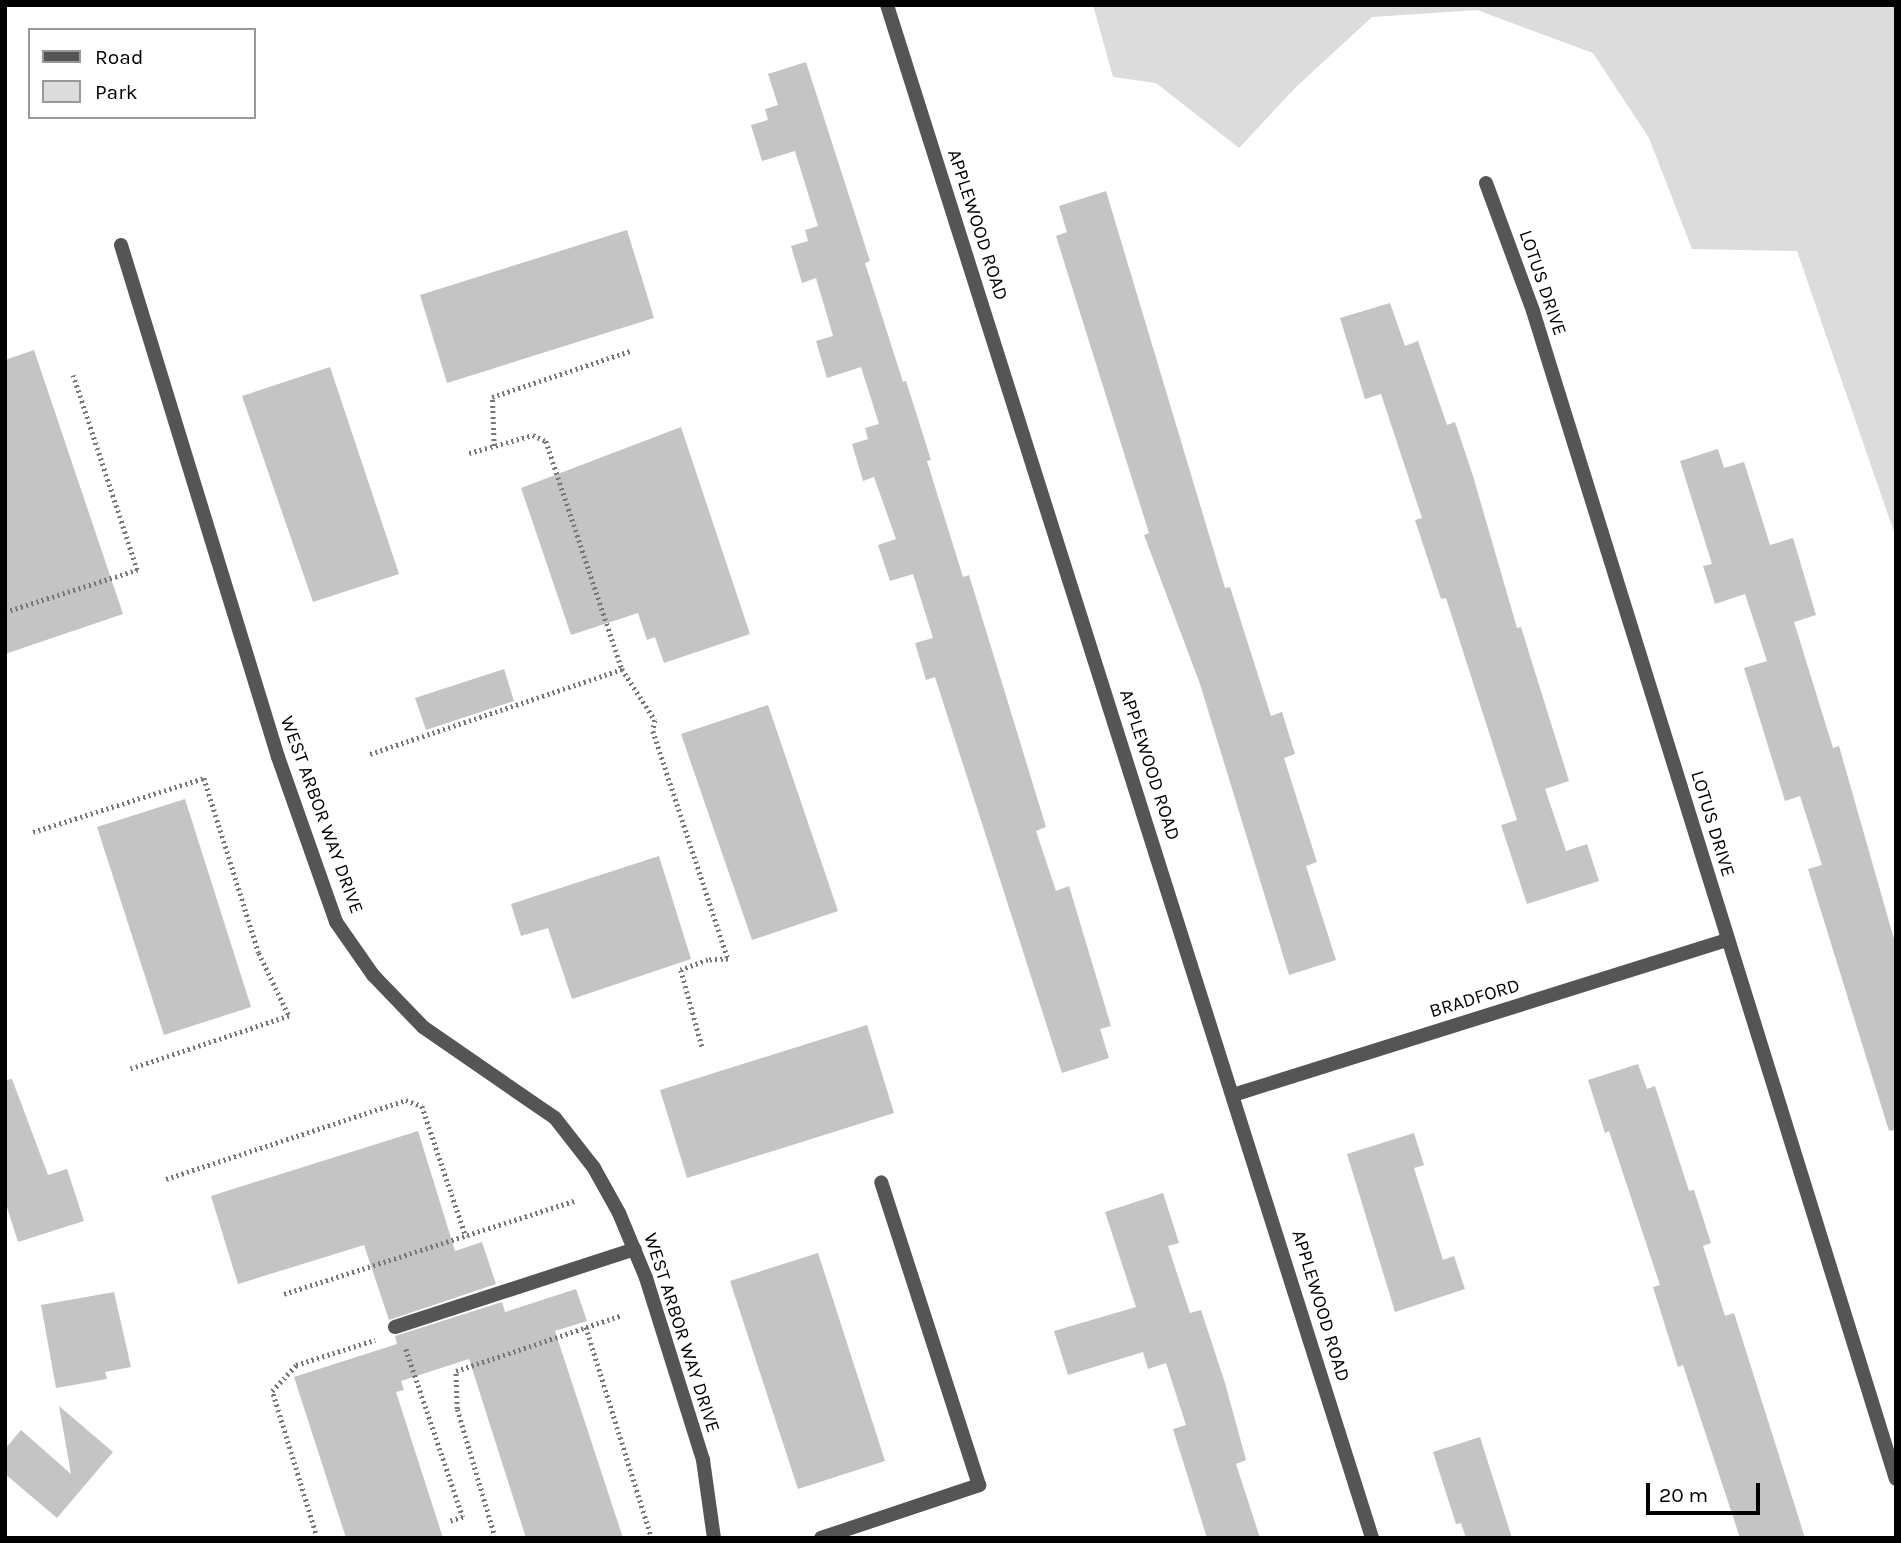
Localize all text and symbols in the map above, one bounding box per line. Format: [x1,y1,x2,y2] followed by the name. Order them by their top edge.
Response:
[28,28,256,119] legend
[95,45,143,69] text: Road
[95,80,138,104] text: Park
[942,147,1012,303] street label: APPLEWOOD ROAD
[1513,227,1571,339] street label: LOTUS DRIVE
[1114,687,1184,843] street label: APPLEWOOD ROAD
[275,713,367,917] street label: WEST ARBOR WAY DRIVE
[1685,768,1739,880] street label: LOTUS DRIVE
[1427,974,1523,1024] street label: BRADFORD
[1286,1227,1354,1385] street label: APPLEWOOD ROAD
[638,1230,724,1436] street label: WEST ARBOR WAY DRIVE
[1649,1470,1763,1514] scale bar
[1659,1483,1708,1507] text: 20 m

